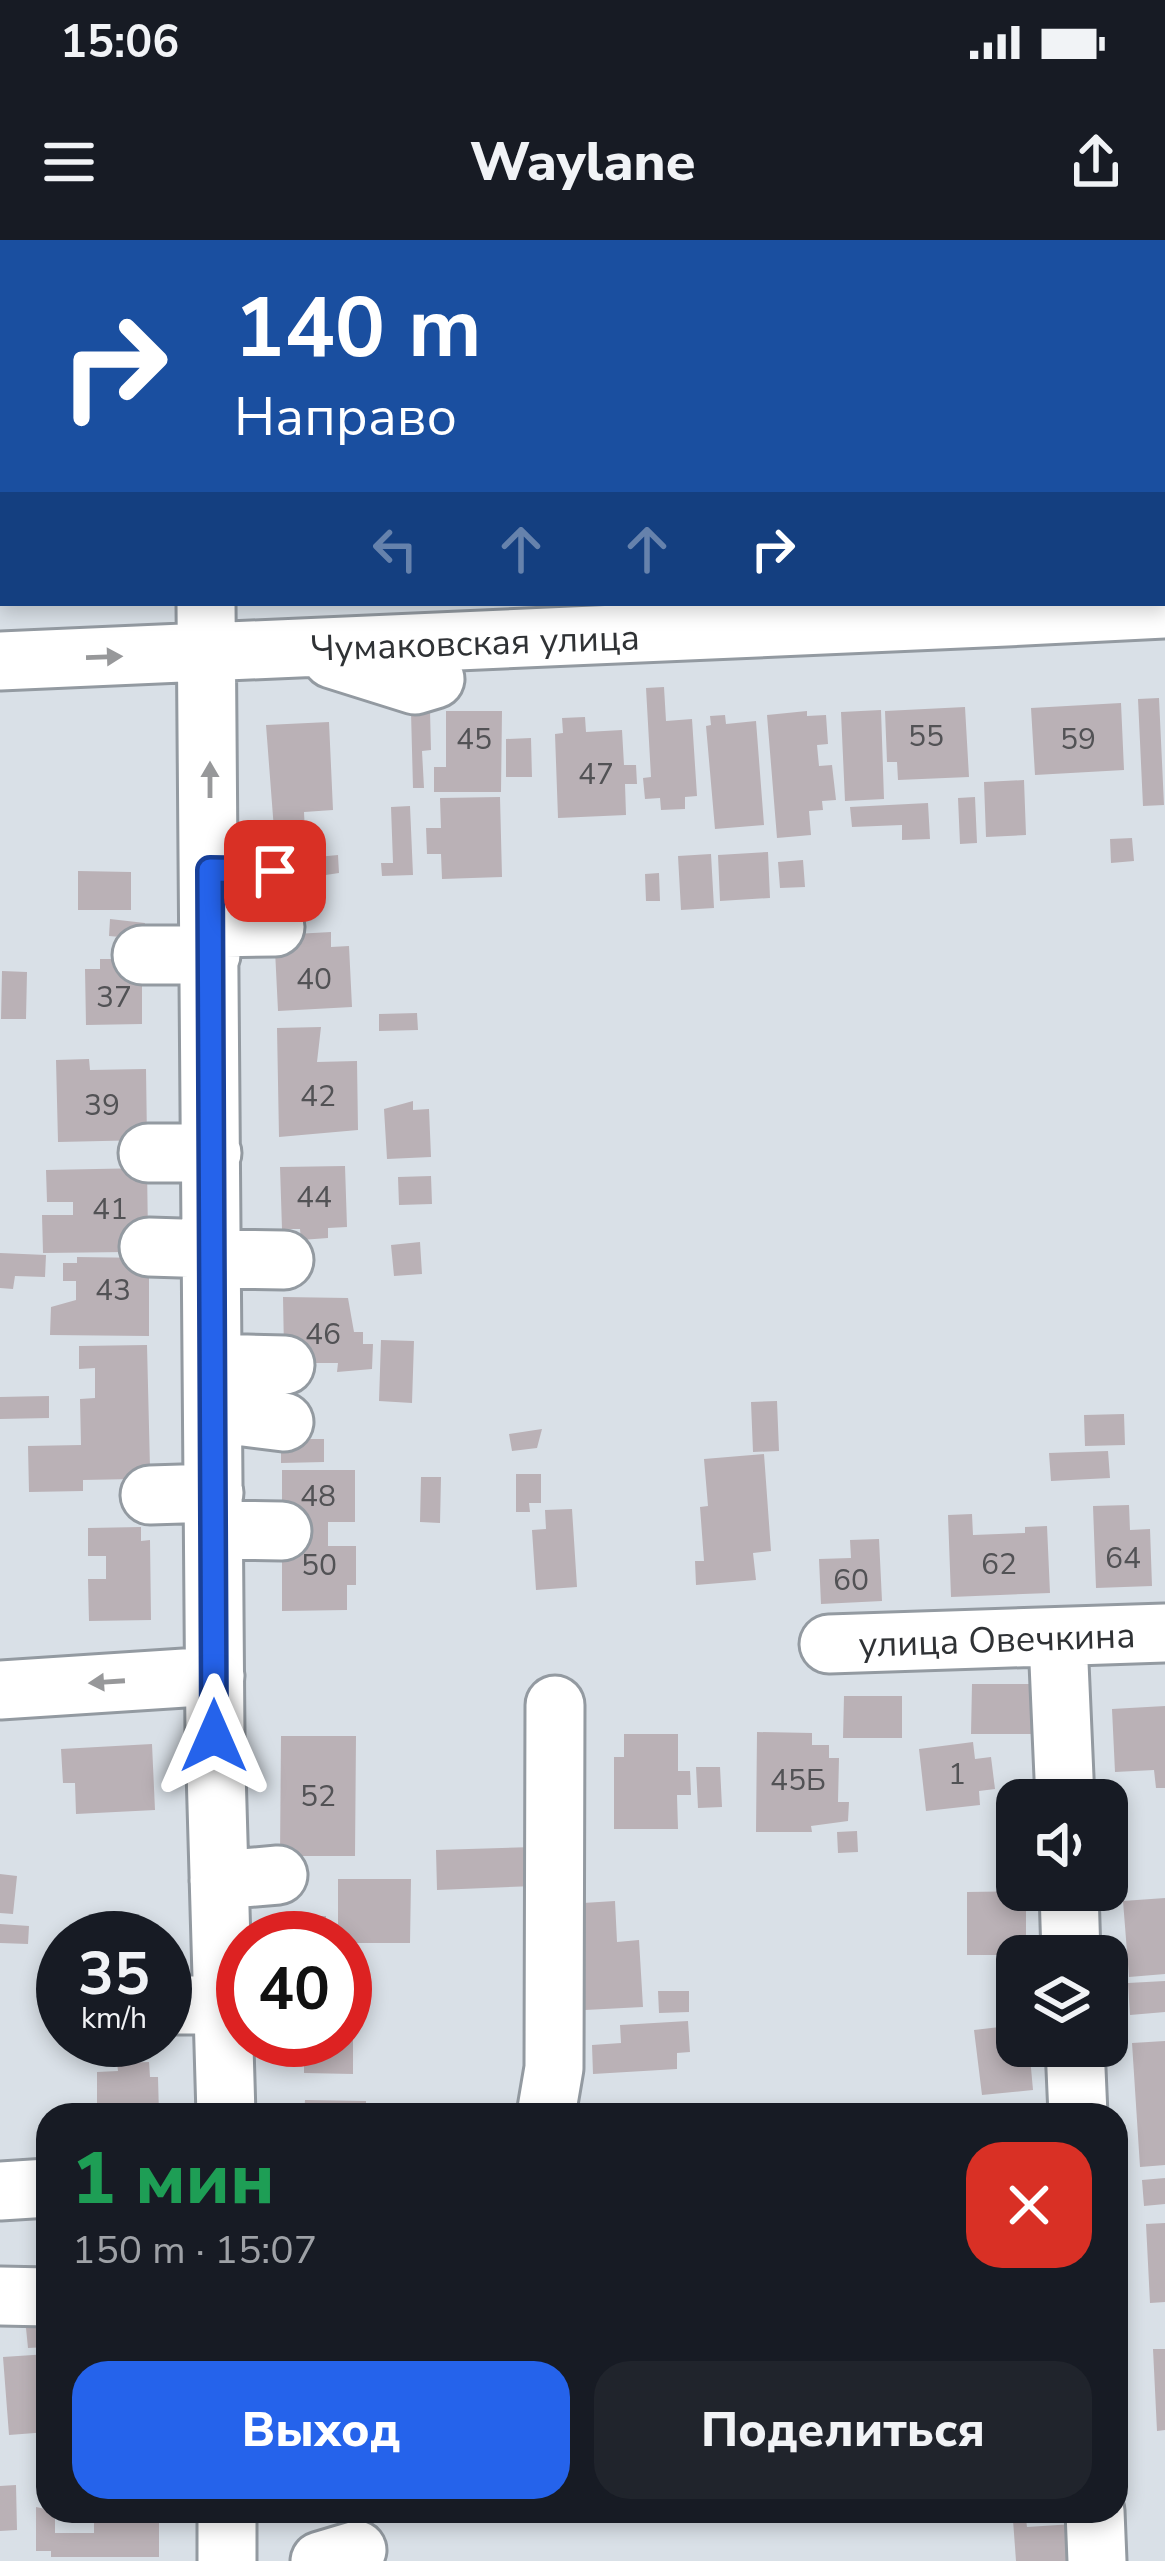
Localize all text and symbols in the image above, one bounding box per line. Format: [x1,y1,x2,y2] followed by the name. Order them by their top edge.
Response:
[60,12,179,73] text: 15:06
[470,125,695,199] text: Waylane
[36,129,102,195] icon: menu
[1063,129,1129,195] icon: share
[234,271,482,386] text: 140 m
[36,288,192,444] icon: right
[234,380,457,454] text: Направо
[362,516,428,582] icon: left
[488,516,554,582] icon: ahead
[614,516,680,582] icon: ahead
[740,516,806,582] icon: right
[309,613,641,674] street label: Чумаковская улица
[86,647,124,666] one-way arrow
[908,716,944,757] house number: 55
[456,719,492,760] house number: 45
[1060,719,1096,760] house number: 59
[578,754,614,795] house number: 47
[200,760,220,798] one-way arrow
[224,820,326,922] pin
[242,838,308,904] icon: arrive
[296,959,332,1000] house number: 40
[96,977,132,1018] house number: 37
[300,1076,336,1117] house number: 42
[84,1085,120,1126] house number: 39
[296,1177,332,1218] house number: 44
[92,1189,128,1230] house number: 41
[95,1270,131,1311] house number: 43
[305,1314,341,1355] house number: 46
[300,1476,336,1517] house number: 48
[1105,1538,1141,1579] house number: 64
[981,1544,1017,1585] house number: 62
[301,1545,337,1586] house number: 50
[833,1560,869,1601] house number: 60
[858,1611,1136,1670] street label: улица Овечкина
[88,1673,125,1692] one-way arrow
[151,1673,277,1799] position arrow
[948,1754,966,1795] house number: 1
[770,1760,826,1801] house number: 45Б
[300,1776,336,1817] house number: 52
[996,1779,1128,2067] map controls
[996,1779,1128,1911] button: sound
[216,1911,372,2067] speed limit sign: 40
[78,1933,150,2015] text: 35
[996,1935,1128,2067] button: layers
[81,1998,147,2039] text: km/h
[72,2130,275,2228] text: 1 мин
[966,2142,1092,2268] button: close
[72,2224,317,2277] text: 150 m · 15:07
[72,2361,570,2499] button: Выход
[594,2361,1092,2499] button: Поделиться

